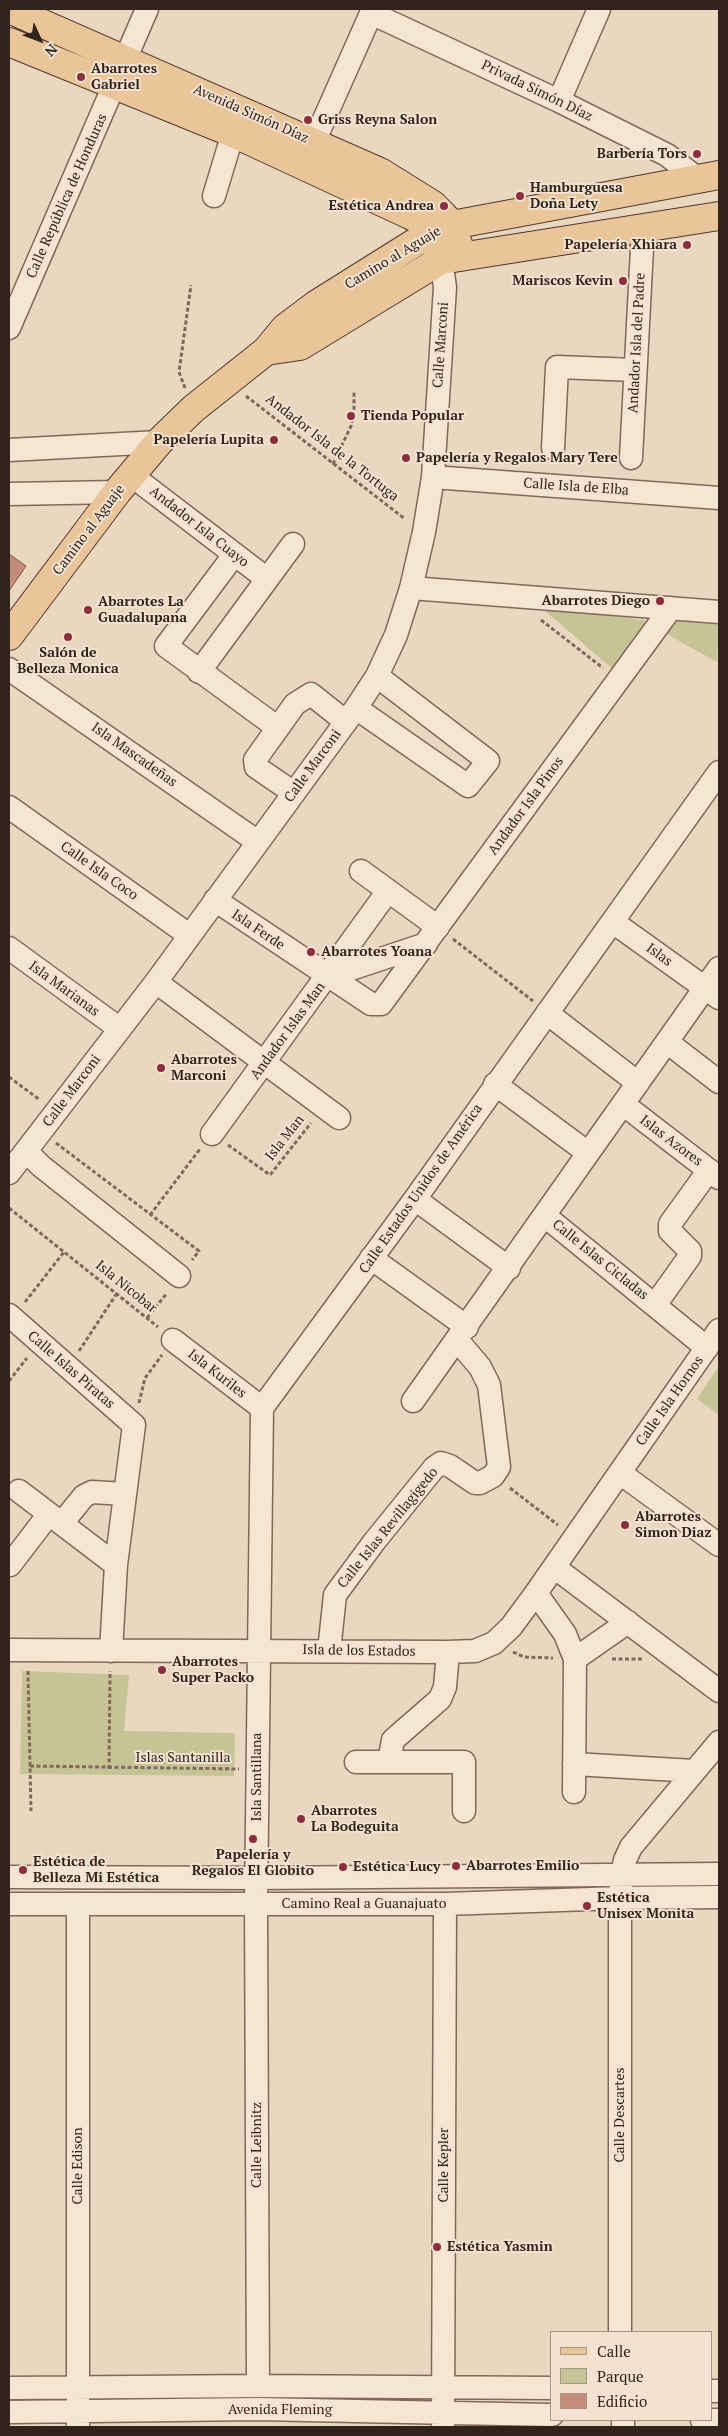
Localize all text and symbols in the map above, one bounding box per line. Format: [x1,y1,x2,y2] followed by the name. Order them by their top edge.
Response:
[15,15,65,65] north arrow
[41,40,62,61] text: N
[479,57,595,125] street label: Privada Simón Díaz
[91,61,157,94] place label: Abarrotes Gabriel
[75,71,87,83] marker: Abarrotes Gabriel
[191,81,311,147] street label: Avenida Simón Díaz
[23,111,111,281] street label: Calle República de Honduras
[318,112,437,128] place label: Griss Reyna Salon
[302,114,314,126] marker: Griss Reyna Salon
[597,146,687,162] place label: Barbería Tors
[691,148,703,160] marker: Barbería Tors
[530,180,623,212] place label: Hamburguesa Doña Lety
[514,190,526,202] marker: Hamburguesa Doña Lety
[329,198,434,214] place label: Estética Andrea
[438,200,450,212] marker: Estética Andrea
[342,223,444,293] street label: Camino al Aguaje
[564,237,677,253] place label: Papelería Xhiara
[681,239,693,251] marker: Papelería Xhiara
[625,272,649,414] street label: Andador Isla del Padre
[512,273,613,289] place label: Mariscos Kevin
[617,275,629,287] marker: Mariscos Kevin
[430,301,452,389] street label: Calle Marconi
[262,391,402,505] street label: Andador Isla de la Tortuga
[361,408,464,424] place label: Tienda Popular
[345,410,357,422] marker: Tienda Popular
[153,432,264,448] place label: Papelería Lupita
[268,434,280,446] marker: Papelería Lupita
[416,450,618,466] place label: Papelería y Regalos Mary Tere
[400,452,412,464] marker: Papelería y Regalos Mary Tere
[523,475,629,499] street label: Calle Isla de Elba
[49,481,129,579] street label: Camino al Aguaje
[146,483,252,571] street label: Andador Isla Cuayo
[542,593,650,609] place label: Abarrotes Diego
[98,594,187,626] place label: Abarrotes La Guadalupana
[654,595,666,607] marker: Abarrotes Diego
[82,604,94,616] marker: Abarrotes La Guadalupana
[62,631,74,643] marker: Salón de Belleza Monica
[17,645,119,678] place label: Salón de Belleza Monica
[88,719,180,791] street label: Isla Mascadeñas
[281,726,345,806] street label: Calle Marconi
[485,754,567,858] street label: Andador Isla Pinos
[57,838,141,904] street label: Calle Isla Coco
[228,906,288,954] street label: Isla Ferde
[643,940,675,970] street label: Islas
[321,944,432,960] place label: Abarrotes Yoana
[305,946,317,958] marker: Abarrotes Yoana
[25,958,103,1020] street label: Isla Marianas
[247,979,329,1083] street label: Andador Islas Man
[39,1052,105,1130] street label: Calle Marconi
[171,1052,237,1084] place label: Abarrotes Marconi
[155,1062,167,1074] marker: Abarrotes Marconi
[356,1101,486,1277] street label: Calle Estados Unidos de América
[262,1112,308,1164] street label: Isla Man
[636,1112,706,1170] street label: Islas Azores
[549,1216,651,1304] street label: Calle Islas Cicladas
[92,1257,160,1317] street label: Isla Nicobar
[24,1328,118,1412] street label: Calle Islas Piratas
[184,1346,250,1402] street label: Isla Kuriles
[633,1353,707,1449] street label: Calle Isla Hornos
[334,1464,442,1592] street label: Calle Islas Revillagigedo
[635,1509,711,1541] place label: Abarrotes Simon Diaz
[619,1519,631,1531] marker: Abarrotes Simon Diaz
[302,1642,416,1660] street label: Isla de los Estados
[172,1654,254,1686] place label: Abarrotes Super Packo
[156,1664,168,1676] marker: Abarrotes Super Packo
[249,1733,265,1821] street label: Isla Santillana
[136,1750,230,1766] street label: Islas Santanilla
[311,1803,399,1835] place label: Abarrotes La Bodeguita
[295,1813,307,1825] marker: Abarrotes La Bodeguita
[247,1833,259,1845] marker: Papelería y Regalos El Globito
[192,1847,314,1880] place label: Papelería y Regalos El Globito
[33,1854,159,1886] place label: Estética de Belleza Mi Estética
[466,1858,579,1874] place label: Abarrotes Emilio
[353,1859,441,1875] place label: Estética Lucy
[450,1860,462,1872] marker: Abarrotes Emilio
[337,1861,349,1873] marker: Estética Lucy
[17,1864,29,1876] marker: Estética de Belleza Mi Estética
[597,1890,694,1922] place label: Estética Unisex Monita
[282,1896,446,1912] street label: Camino Real a Guanajuato
[581,1900,593,1912] marker: Estética Unisex Monita
[612,2067,628,2163] street label: Calle Descartes
[249,2102,265,2188] street label: Calle Leibnitz
[70,2127,86,2205] street label: Calle Edison
[436,2128,452,2202] street label: Calle Kepler
[447,2239,553,2255] place label: Estética Yasmin
[431,2241,443,2253] marker: Estética Yasmin
[550,2331,713,2421] legend
[597,2341,631,2361] text: Calle
[597,2366,644,2386] text: Parque
[597,2391,647,2411] text: Edificio
[228,2402,332,2418] street label: Avenida Fleming

